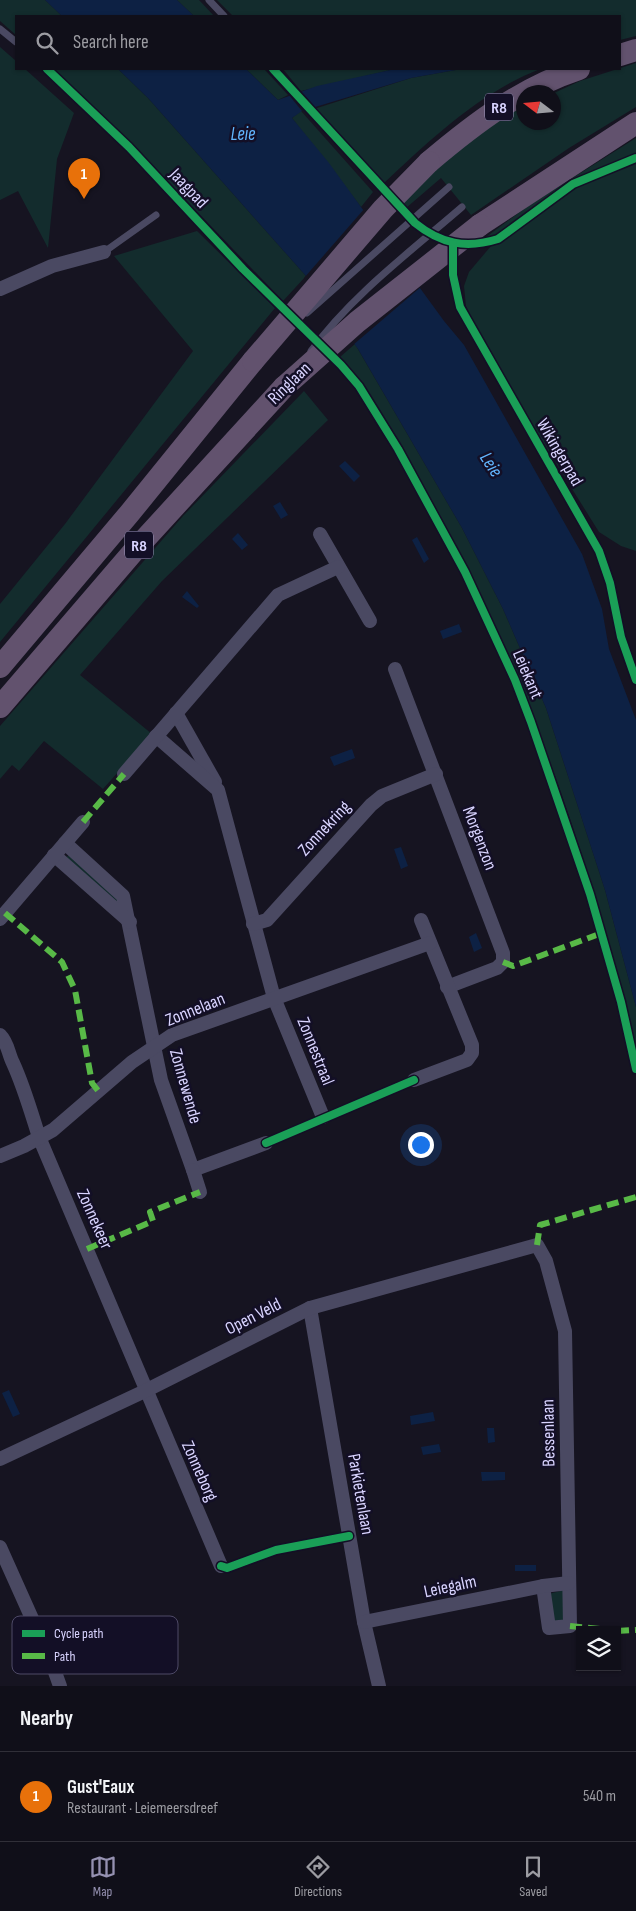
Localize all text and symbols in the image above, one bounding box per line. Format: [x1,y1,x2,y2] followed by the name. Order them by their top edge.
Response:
[15,15,621,70] search box
[33,29,61,57] icon: search
[73,31,149,54] text: Search here
[516,85,561,130] north arrow
[485,94,513,120] road number: R8
[231,123,256,146] water label: Leie
[68,158,100,199] pin: 1
[164,163,212,213] street label: Jaagpad
[264,358,315,409] street label: Ringlaan
[532,415,587,490] street label: Wikingerpad
[474,448,507,482] water label: Leie
[125,532,153,558] road number: R8
[508,646,547,702] street label: Leiekant
[294,797,355,860] street label: Zonnekring
[458,803,501,873] street label: Morgenzon
[162,988,228,1031] street label: Zonnelaan
[292,1014,339,1088] street label: Zonnestraal
[165,1046,206,1126] street label: Zonnewende
[408,1132,434,1158] your location
[72,1186,117,1252] street label: Zonnekeer
[222,1294,285,1339] street label: Open Veld
[537,1399,560,1467] street label: Bessenlaan
[177,1438,222,1505] street label: Zonneborg
[343,1452,378,1536] street label: Parkietenlaan
[422,1571,478,1602] street label: Leiegalm
[12,1616,178,1674] legend
[54,1625,104,1642] text: Cycle path
[576,1626,621,1671] map controls
[576,1626,621,1671] button: layers
[54,1648,75,1665] text: Path
[20,1706,73,1731] text: Nearby
[67,1776,134,1799] text: Gust'Eaux
[33,1787,39,1806] text: 1
[583,1787,616,1806] text: 540 m
[67,1799,218,1818] text: Restaurant · Leiemeersdreef
[89,1853,117,1900] tab: Map
[294,1853,342,1900] tab: Directions
[519,1853,547,1900] tab: Saved

